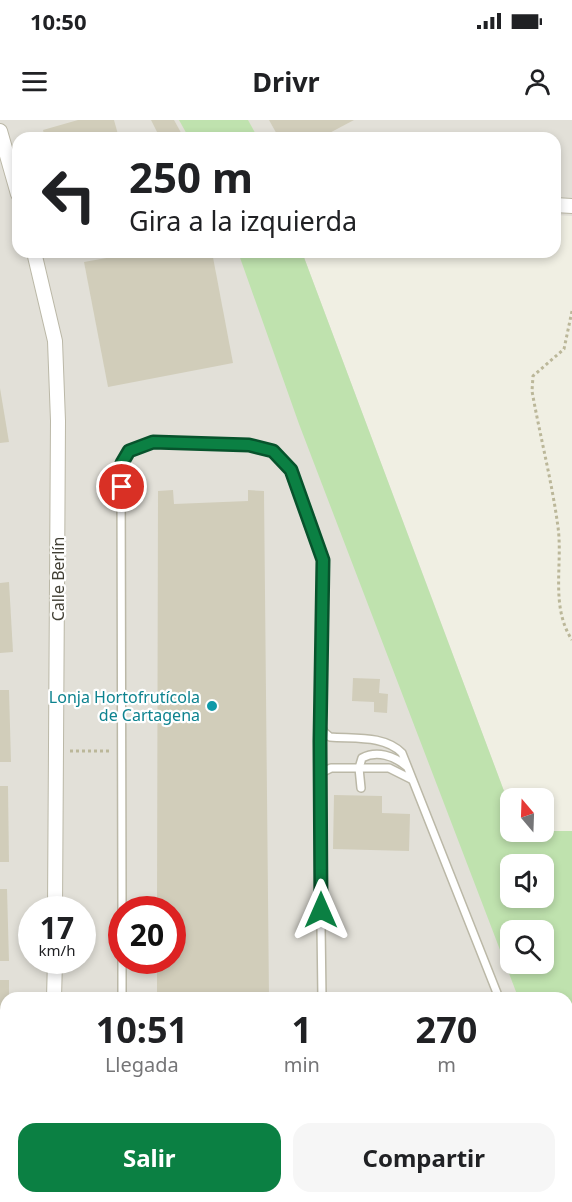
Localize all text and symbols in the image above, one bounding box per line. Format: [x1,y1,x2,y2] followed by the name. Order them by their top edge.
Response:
[30,6,87,36] text: 10:50
[252,63,320,100] text: Drivr
[18,65,51,98] icon: menu
[521,65,554,98] icon: person
[129,148,253,205] text: 250 m
[30,156,108,234] icon: left
[129,202,357,239] text: Gira a la izquierda
[96,461,147,512] pin
[105,470,138,503] icon: arrive
[47,537,69,621] street label: Calle Berlín
[49,686,200,726] place label: Lonja Hortofrutícola de Cartagena
[205,699,219,713] marker: Lonja Hortofrutícola de Cartagena
[500,788,554,842] north arrow
[500,788,554,974] map controls
[500,854,554,908] button: sound
[289,878,353,942] position arrow
[108,896,186,974] speed limit sign: 20
[40,907,74,948] text: 17
[500,920,554,974] button: search
[39,940,75,960] text: km/h
[96,1005,188,1054] text: 10:51
[292,1005,312,1054] text: 1
[416,1005,477,1054] text: 270
[105,1051,179,1078] text: Llegada
[284,1051,320,1078] text: min
[437,1051,456,1078] text: m
[18,1123,281,1192] button: Salir
[293,1123,555,1192] button: Compartir

